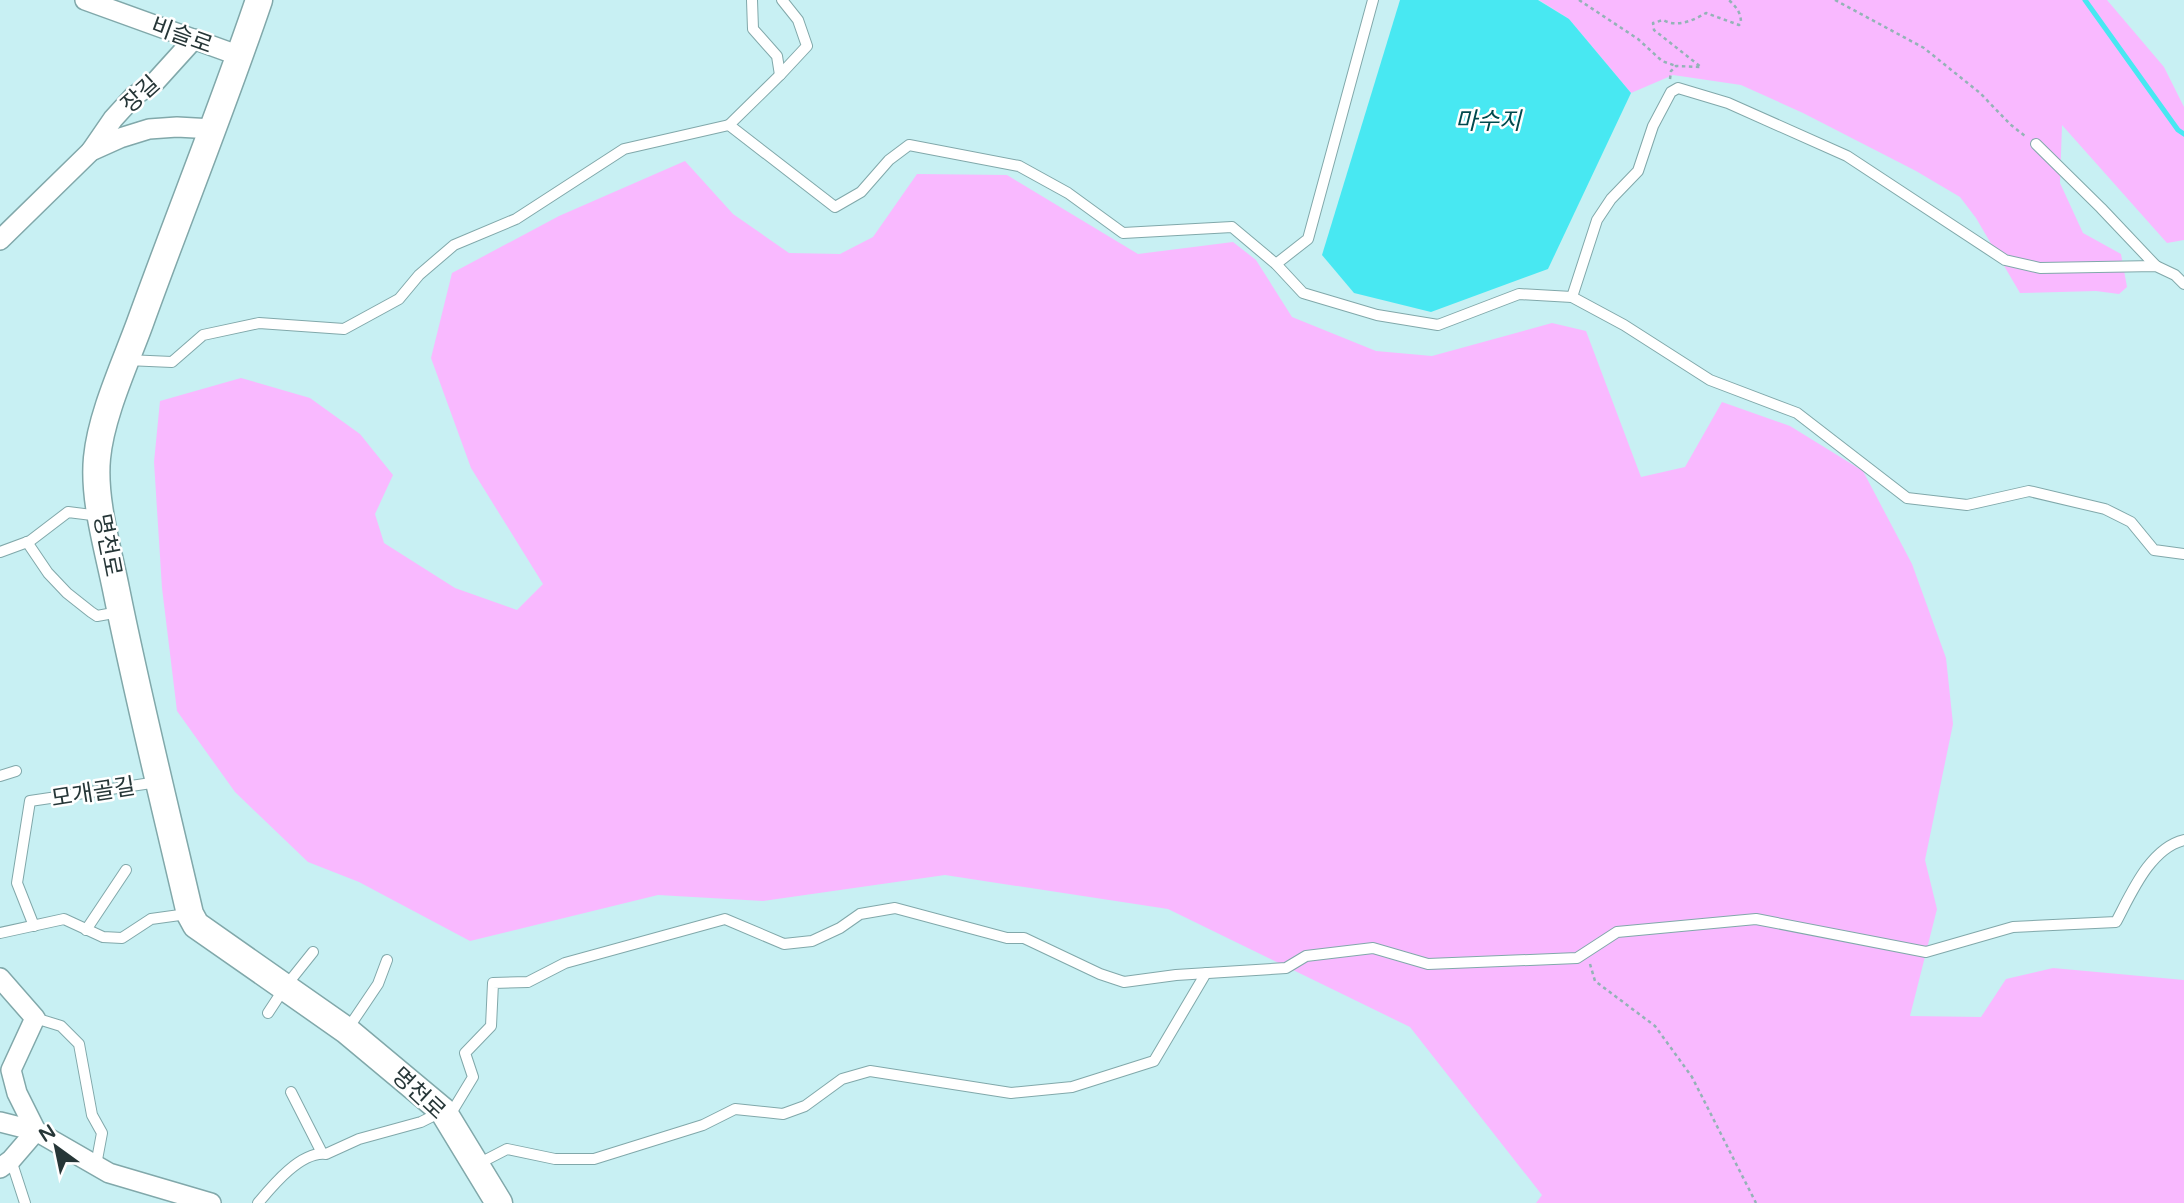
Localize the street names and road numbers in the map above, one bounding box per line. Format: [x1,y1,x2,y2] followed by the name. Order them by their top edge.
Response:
[147,12,216,60] street label: 비슬로
[116,70,166,119] street label: 장길
[87,511,127,579] street label: 명천로
[49,773,137,813] street label: 모개골길
[386,1062,451,1126] street label: 명천로

